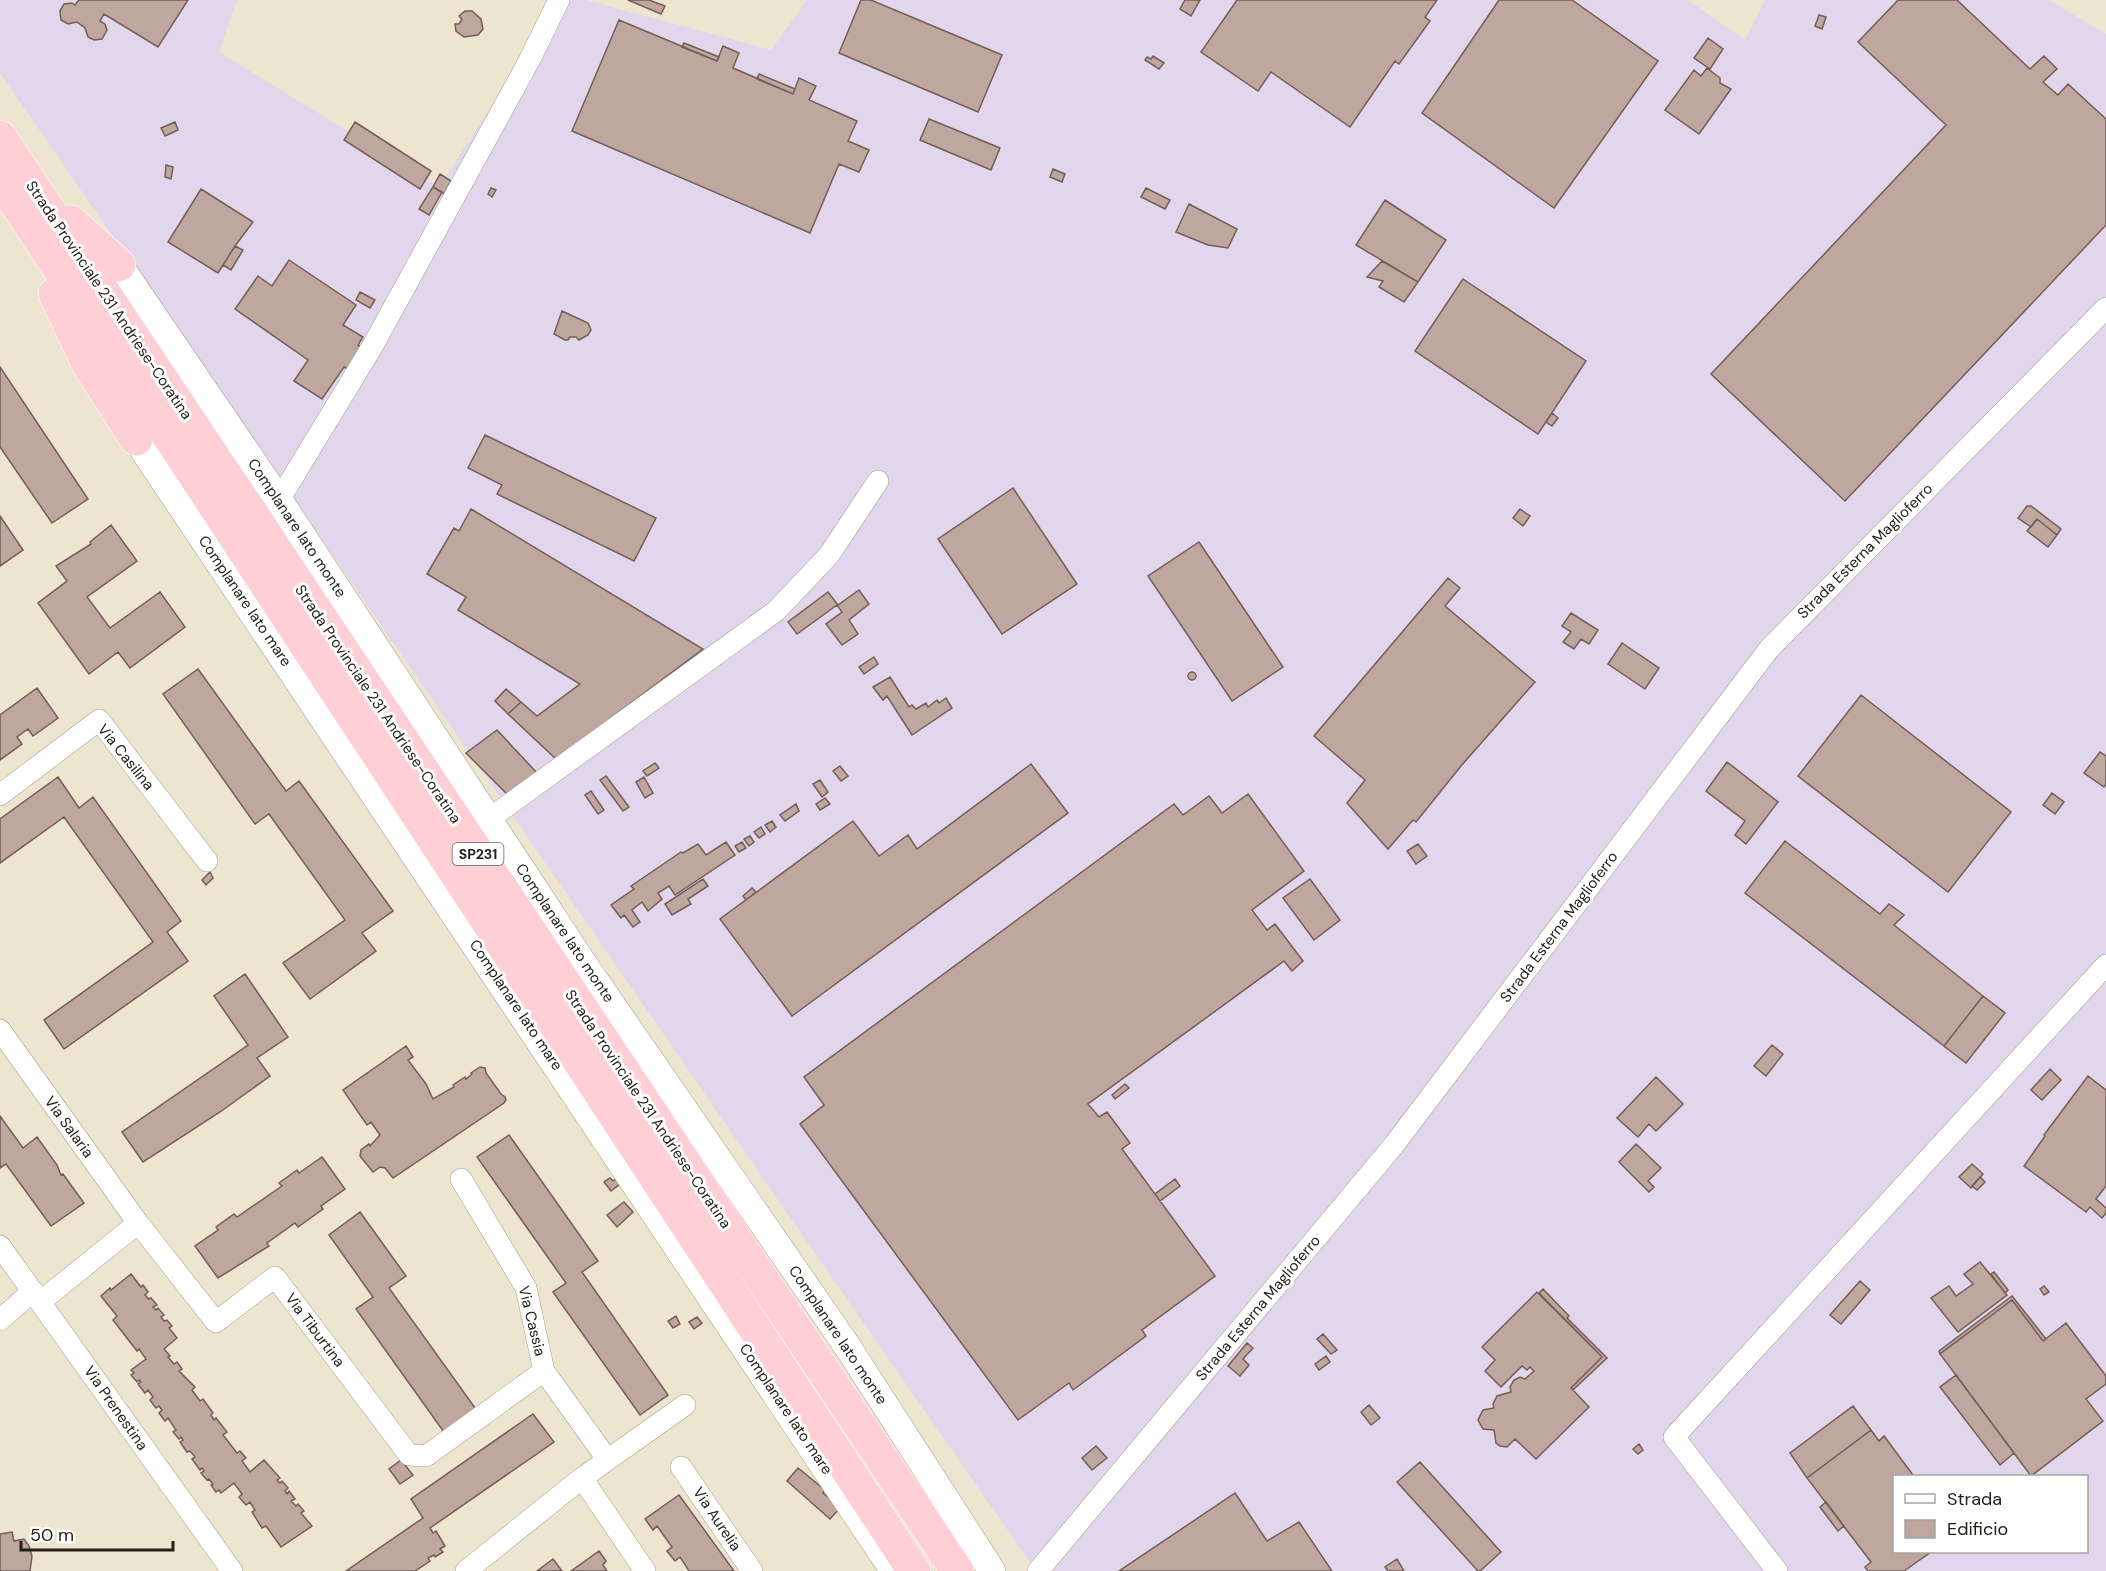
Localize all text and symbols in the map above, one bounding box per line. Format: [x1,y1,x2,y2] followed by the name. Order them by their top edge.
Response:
[21,177,197,423] street label: Strada Provinciale 231 Andriese-Coratina
[243,455,351,601] street label: Complanare lato monte
[1793,479,1937,623] street label: Strada Esterna Maglioferro
[194,532,296,670] street label: Complanare lato mare
[290,581,466,827] street label: Strada Provinciale 231 Andriese-Coratina
[93,720,159,794] street label: Via Casilina
[452,843,504,865] road number: SP231
[1496,847,1622,1007] street label: Strada Esterna Maglioferro
[511,860,619,1006] street label: Complanare lato monte
[465,936,567,1074] street label: Complanare lato mare
[560,986,736,1232] street label: Strada Provinciale 231 Andriese-Coratina
[40,1092,98,1162] street label: Via Salaria
[1191,1231,1325,1385] street label: Strada Esterna Maglioferro
[784,1262,892,1408] street label: Complanare lato monte
[514,1284,550,1358] street label: Via Cassia
[281,1289,349,1371] street label: Via Tiburtina
[735,1340,837,1478] street label: Complanare lato mare
[79,1362,153,1454] street label: Via Prenestina
[1893,1475,2088,1553] legend
[688,1483,746,1555] street label: Via Aurelia
[1947,1487,2002,1511] text: Strada
[21,1514,172,1552] scale bar
[1947,1517,2008,1541] text: Edificio
[30,1523,74,1547] text: 50 m

